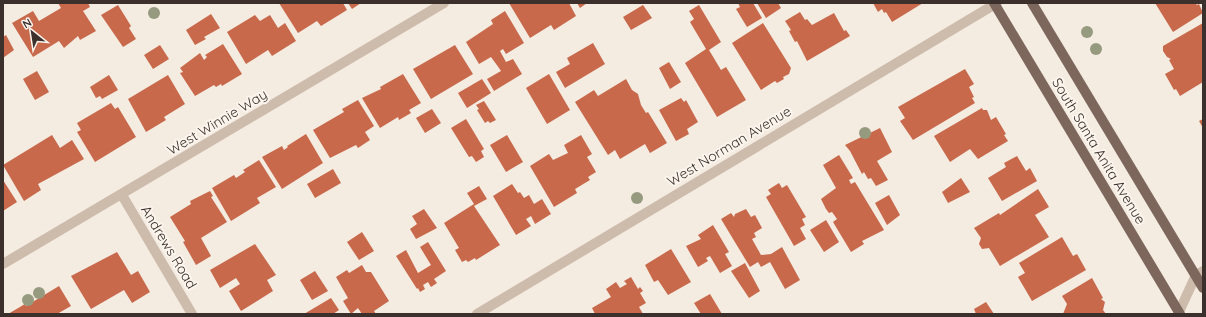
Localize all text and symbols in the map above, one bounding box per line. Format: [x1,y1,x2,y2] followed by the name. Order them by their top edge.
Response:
[12,12,52,52] north arrow
[20,15,34,31] text: N
[1048,75,1150,227] street label: South Santa Anita Avenue
[164,85,270,159] street label: West Winnie Way
[664,102,794,190] street label: West Norman Avenue
[137,202,201,292] street label: Andrews Road

